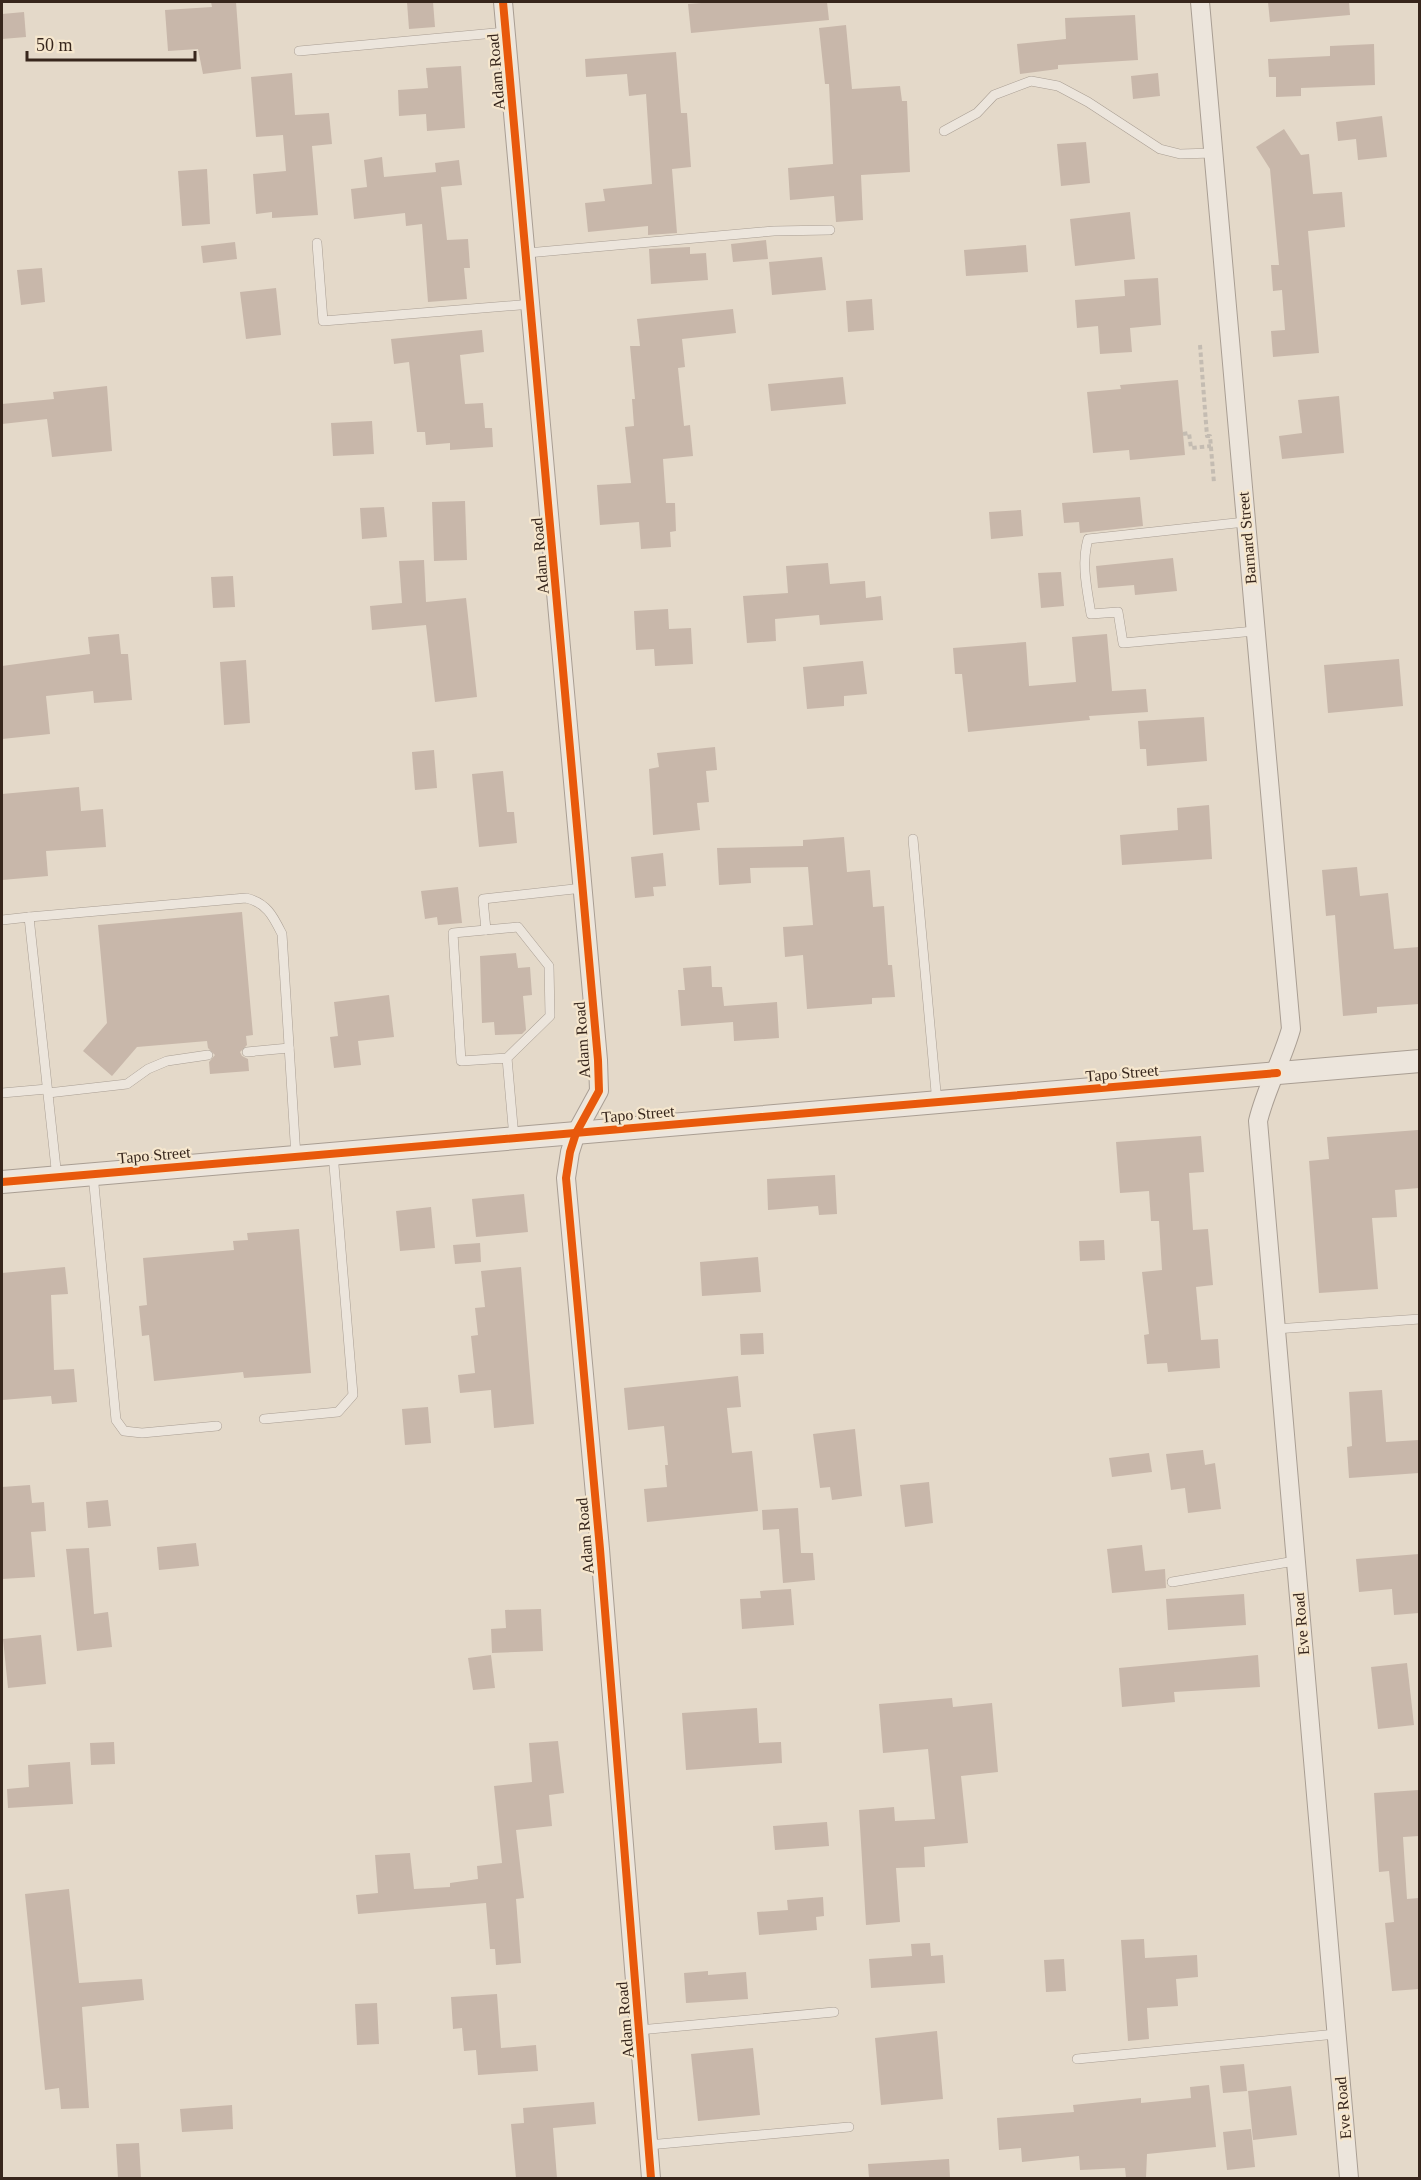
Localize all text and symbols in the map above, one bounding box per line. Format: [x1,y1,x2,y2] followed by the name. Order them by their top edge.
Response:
[27,24,195,62] scale bar
[484,33,508,111] street label: Adam Road
[36,35,73,55] text: 50 m
[1234,490,1260,585] street label: Barnard Street
[528,517,552,595] street label: Adam Road
[571,1001,593,1079] street label: Adam Road
[1085,1061,1160,1086] street label: Tapo Street
[601,1102,676,1127] street label: Tapo Street
[117,1143,192,1168] street label: Tapo Street
[573,1497,597,1575] street label: Adam Road
[1290,1592,1312,1656] street label: Eve Road
[613,1981,637,2059] street label: Adam Road
[1332,2076,1354,2140] street label: Eve Road

